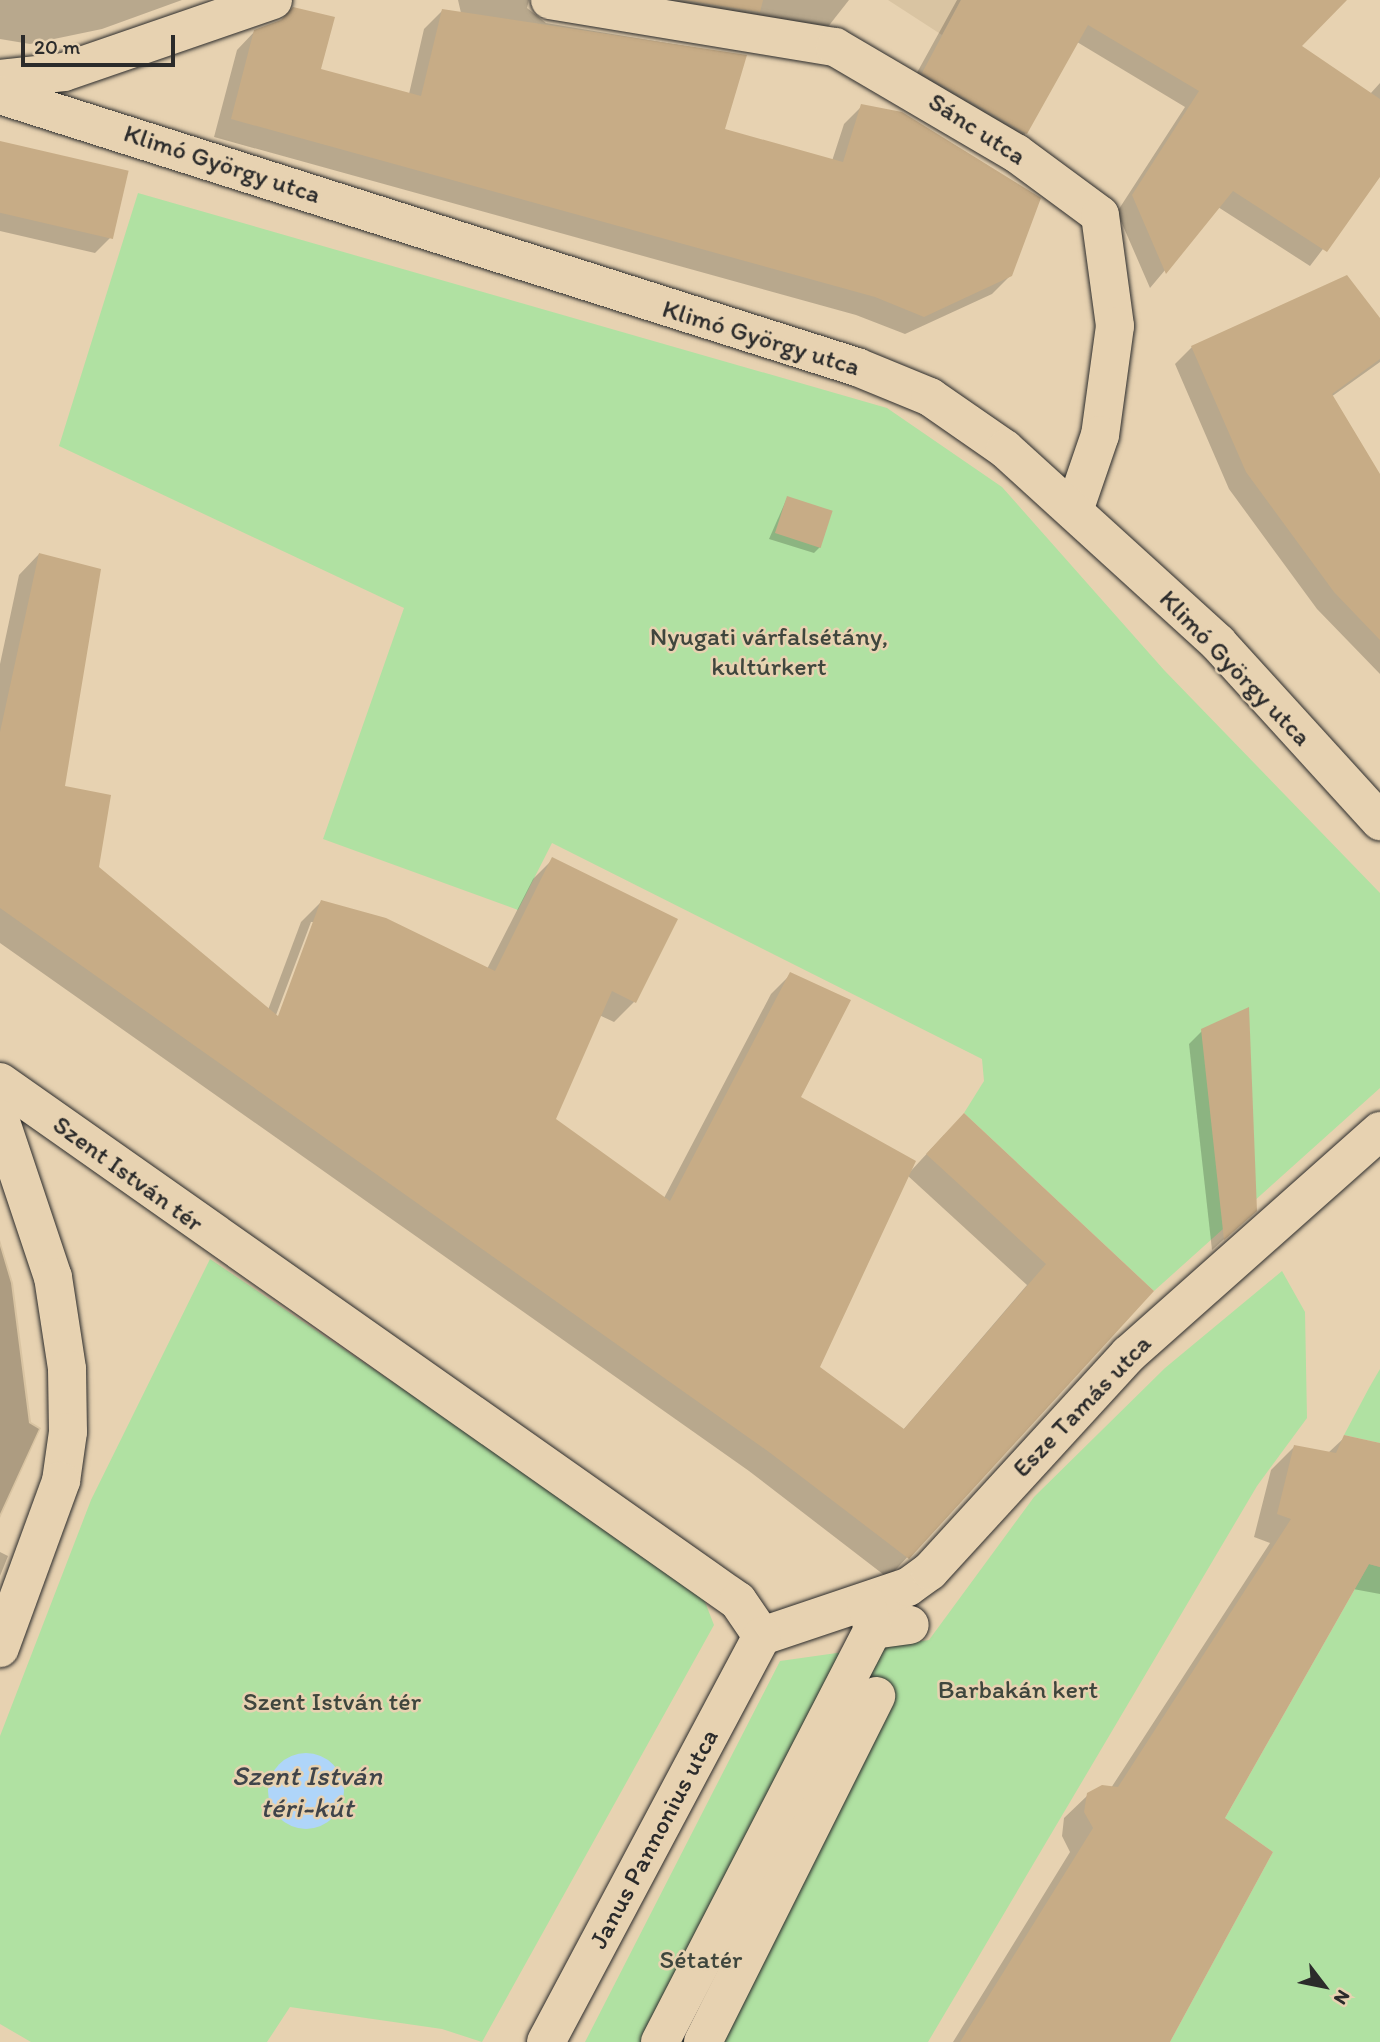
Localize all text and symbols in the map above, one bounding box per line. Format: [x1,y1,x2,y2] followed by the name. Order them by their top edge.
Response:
[24,21,178,65] scale bar
[34,34,80,59] text: 20 m
[923,86,1031,172] street label: Sánc utca
[120,118,324,210] street label: Klimó György utca
[659,293,863,383] street label: Klimó György utca
[1153,584,1317,752] street label: Klimó György utca
[650,621,888,682] park label: Nyugati várfalsétány, kultúrkert
[47,1109,209,1239] street label: Szent István tér
[1007,1329,1157,1483] street label: Esze Tamás utca
[938,1674,1098,1706] park label: Barbakán kert
[243,1686,421,1718] park label: Szent István tér
[583,1724,725,1954] street label: Janus Pannonius utca
[232,1758,382,1824] water label: Szent István téri-kút
[660,1944,742,1976] park label: Sétatér
[1289,1951,1359,2021] north arrow
[1329,1986,1355,2009] text: N

